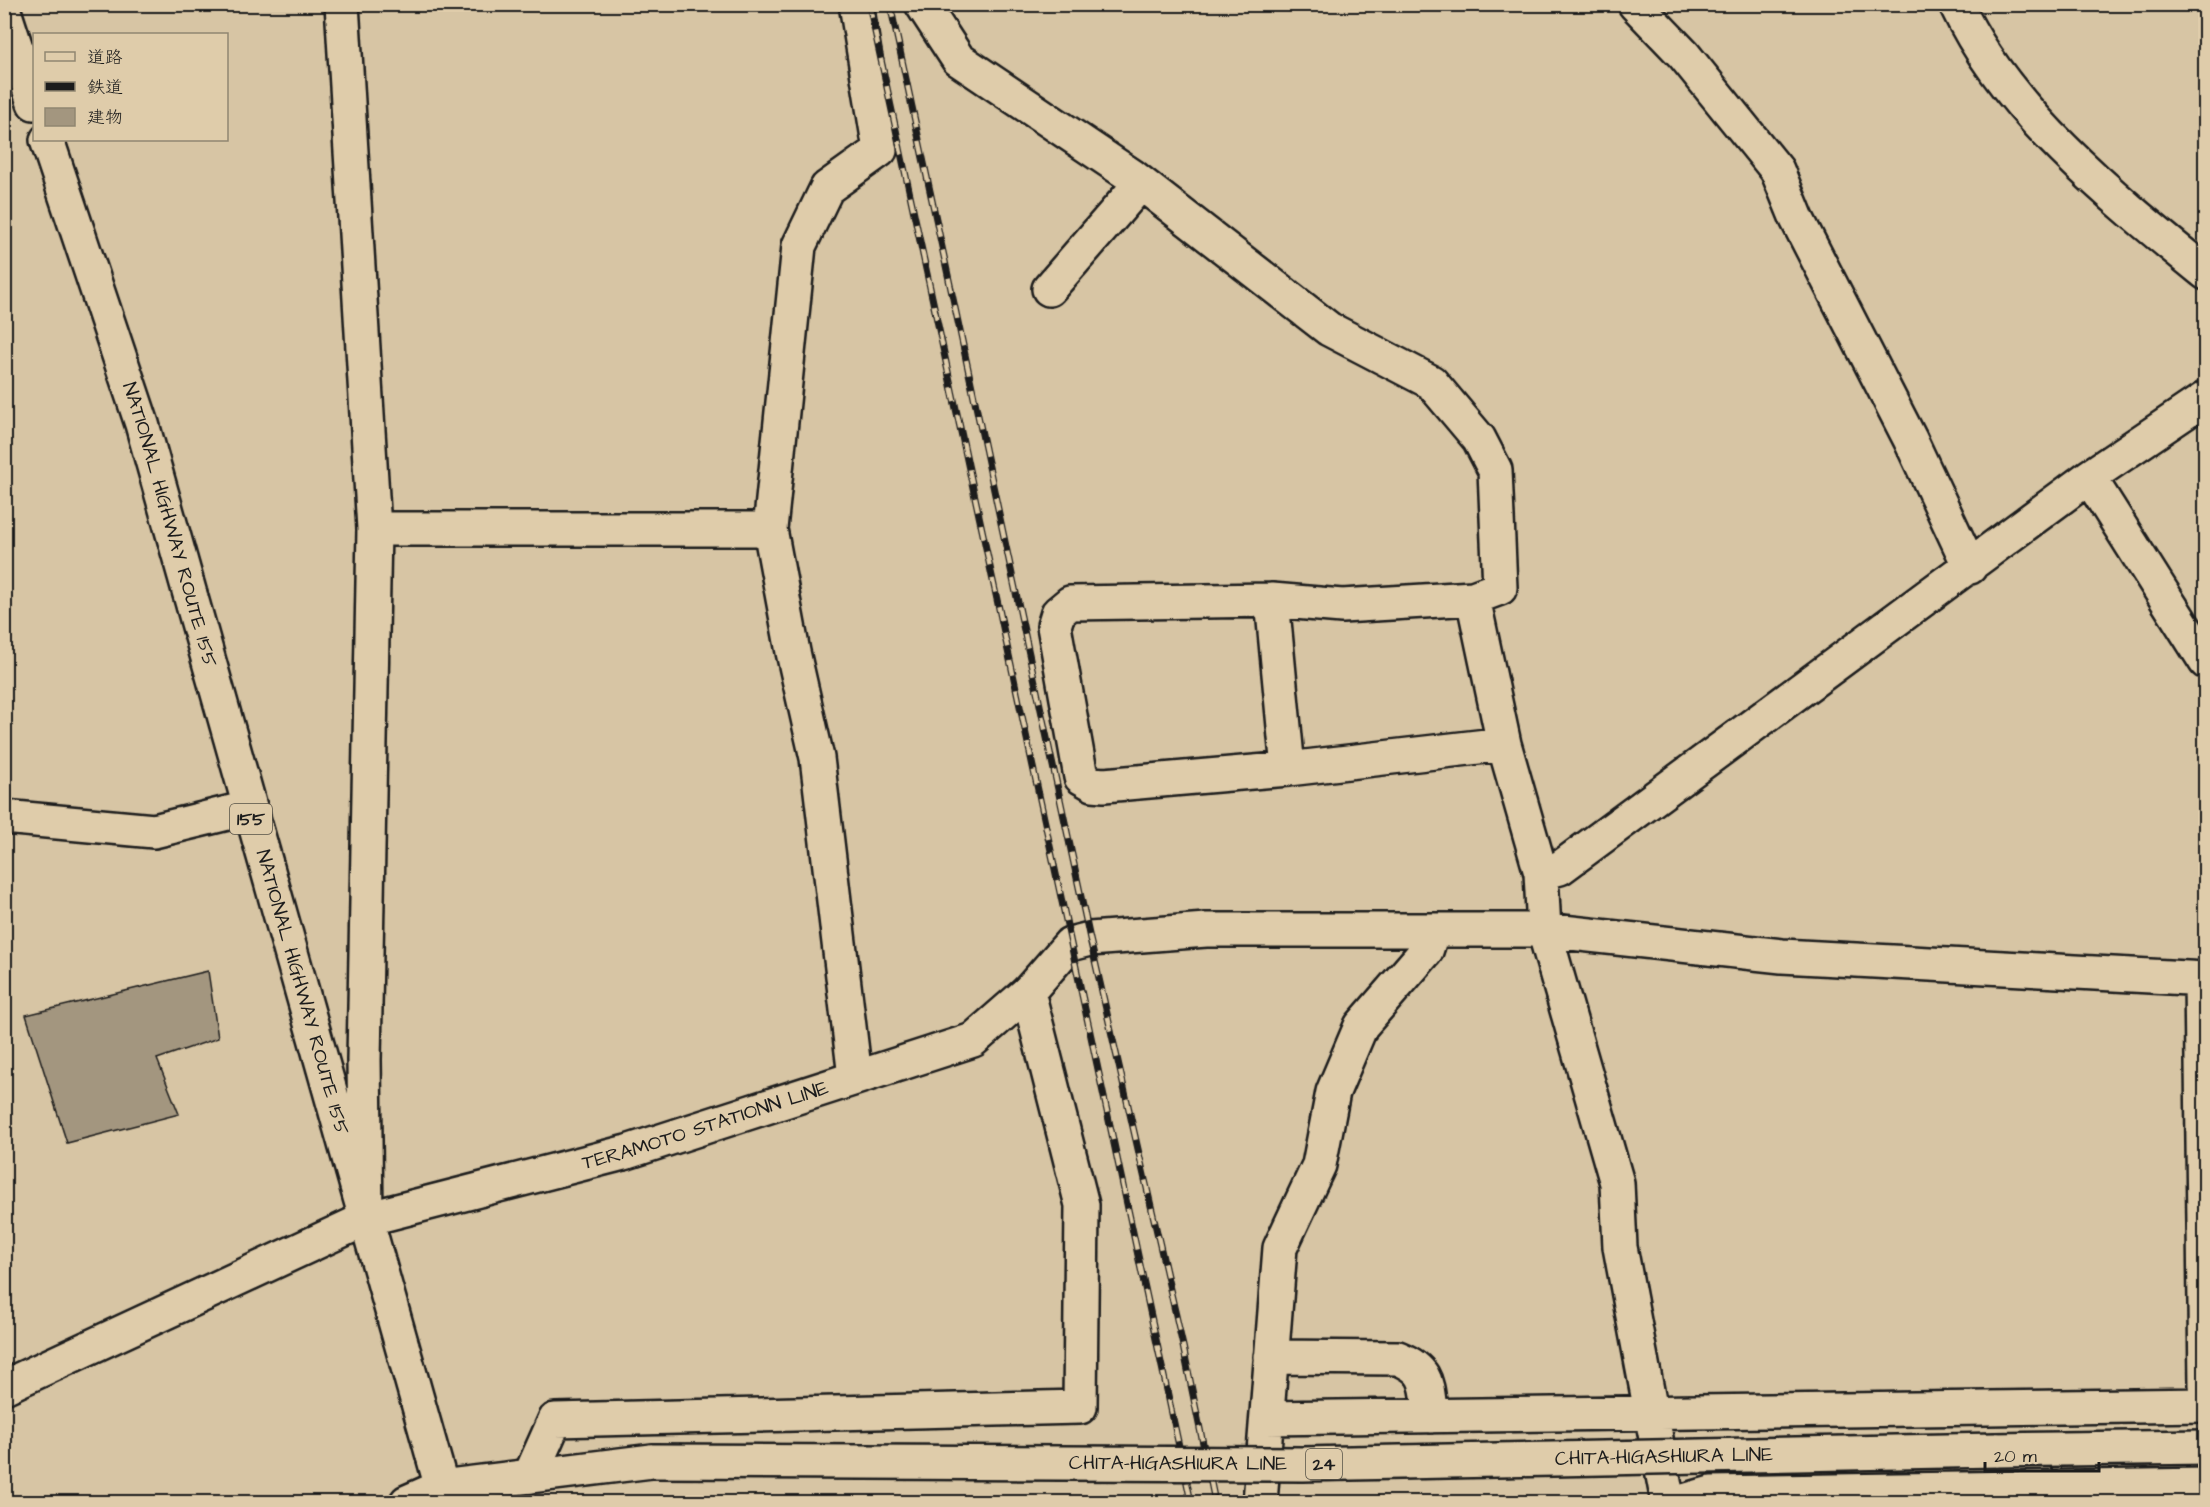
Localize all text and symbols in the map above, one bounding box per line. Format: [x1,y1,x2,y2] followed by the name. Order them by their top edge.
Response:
[33,33,228,141] legend
[87,45,123,70] text: 道路
[87,75,123,100] text: 鉄道
[87,105,123,130] text: 建物
[115,379,224,670] street label: NATIONAL HIGHWAY ROUTE 155
[230,804,272,834] road number: 155
[249,847,356,1138] street label: NATIONAL HIGHWAY ROUTE 155
[579,1074,832,1177] street label: TERAMOTO STATIONN LINE
[1985,1435,2099,1473] scale bar
[1555,1441,1773,1473] street label: CHITA-HIGASHIURA LINE
[1994,1444,2037,1469] text: 20 m
[1069,1449,1287,1478] street label: CHITA-HIGASHIURA LINE
[1306,1449,1342,1479] road number: 24

